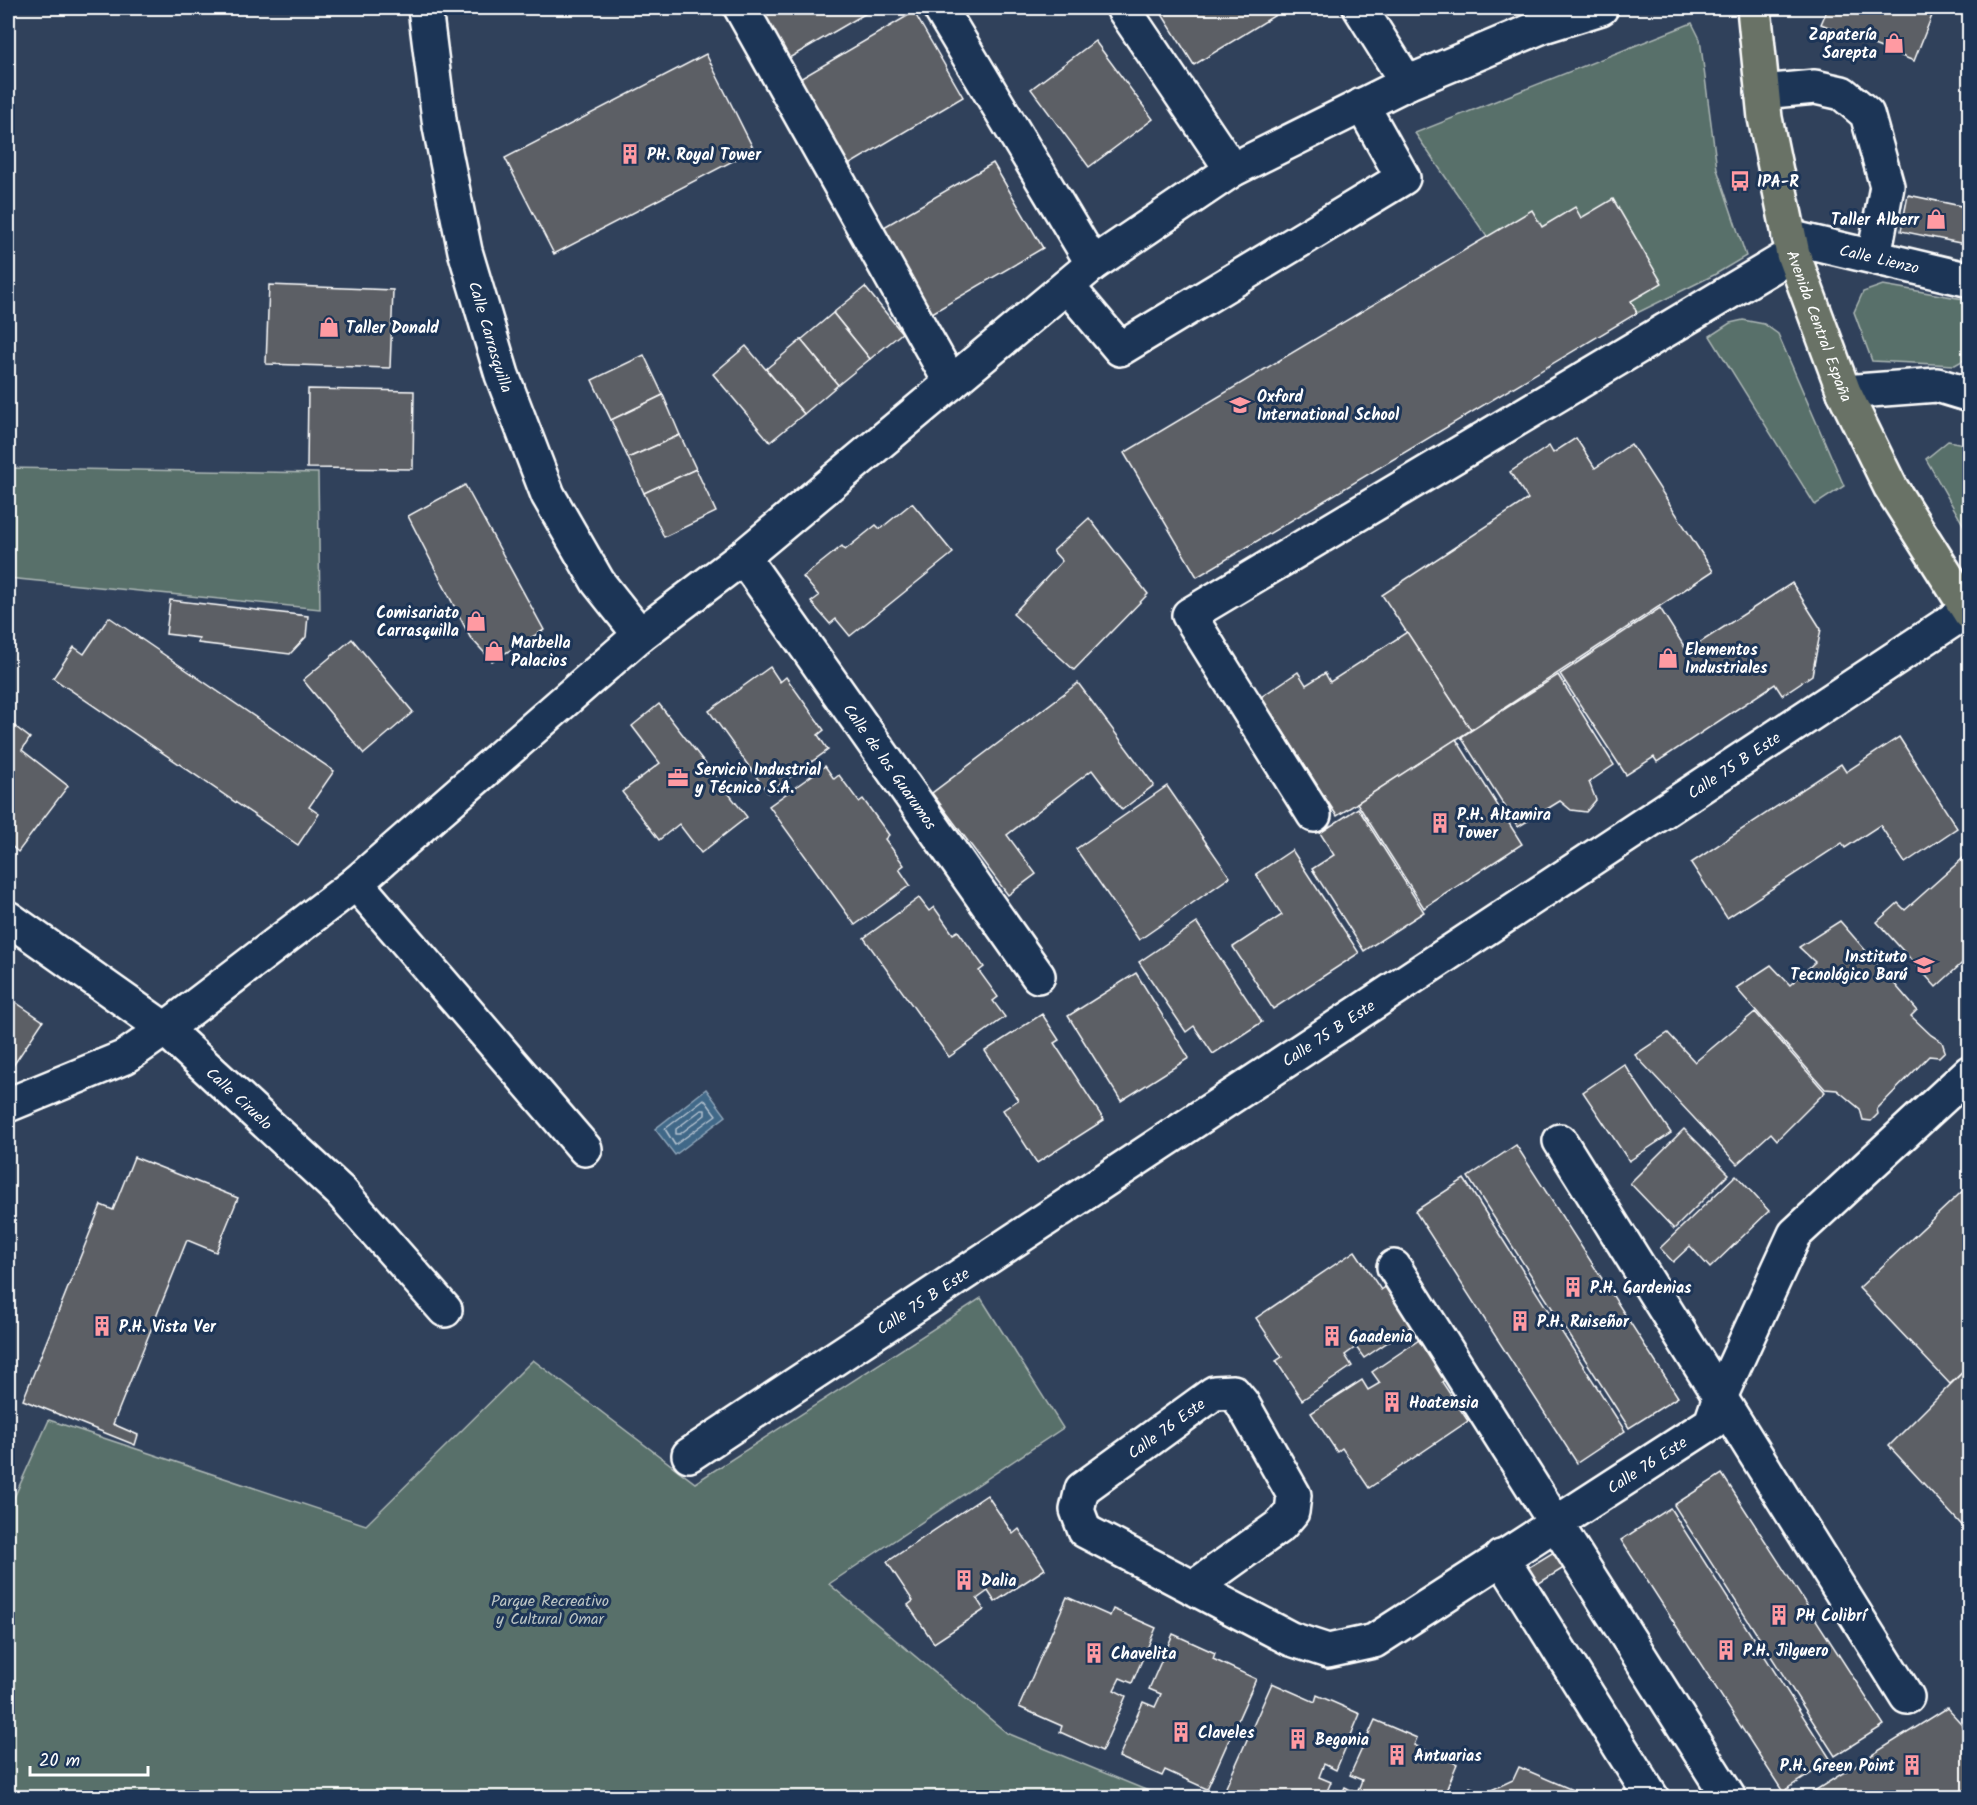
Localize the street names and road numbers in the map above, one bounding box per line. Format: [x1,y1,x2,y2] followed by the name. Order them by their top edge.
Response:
[1837,238,1922,281] street label: Calle Lienzo
[1779,247,1858,407] street label: Avenida Central España
[461,279,519,397] street label: Calle Carrasquilla
[836,699,942,836] street label: Calle de los Guarumos
[1683,726,1786,806] street label: Calle 75 B Este
[1277,994,1381,1074] street label: Calle 75 B Este
[200,1062,278,1137] street label: Calle Ciruelo
[872,1262,975,1342] street label: Calle 75 B Este
[1123,1392,1211,1466] street label: Calle 76 Este
[1603,1431,1693,1501] street label: Calle 76 Este

